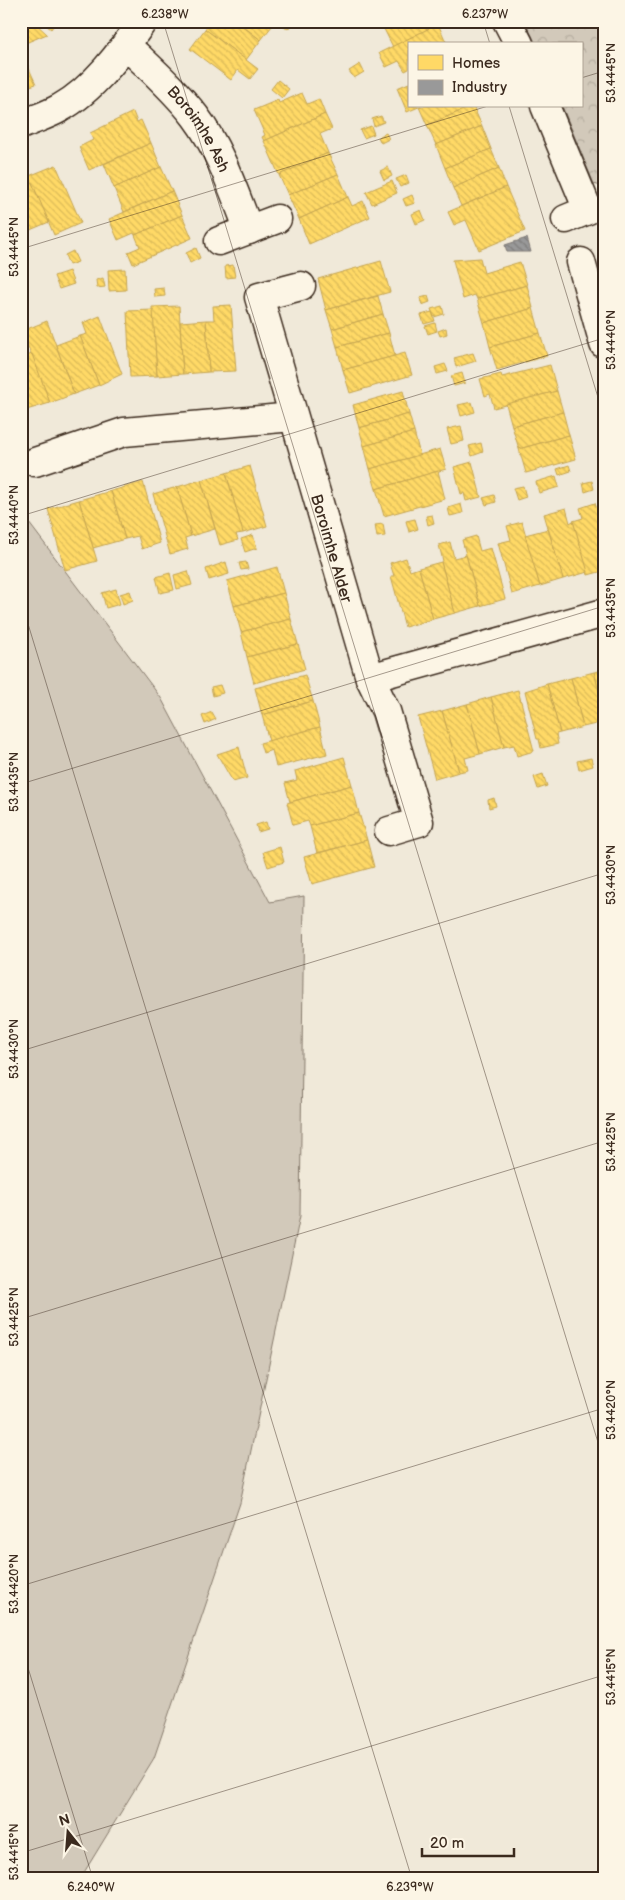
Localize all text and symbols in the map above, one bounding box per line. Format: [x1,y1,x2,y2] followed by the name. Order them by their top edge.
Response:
[141,7,189,22] text: 6.238°W
[462,7,508,22] text: 6.237°W
[408,42,582,108] legend
[604,43,619,103] text: 53.4445°N
[452,54,501,73] text: Homes
[452,78,507,97] text: Industry
[163,82,233,175] street label: Boroimhe Ash
[7,217,22,277] text: 53.4445°N
[604,310,619,370] text: 53.4440°N
[7,485,22,545] text: 53.4440°N
[306,492,356,605] street label: Boroimhe Alder
[604,578,619,638] text: 53.4435°N
[7,752,22,812] text: 53.4435°N
[604,845,619,905] text: 53.4430°N
[7,1019,22,1079] text: 53.4430°N
[604,1112,619,1172] text: 53.4425°N
[7,1287,22,1347] text: 53.4425°N
[604,1380,619,1440] text: 53.4420°N
[7,1554,22,1614] text: 53.4420°N
[604,1648,619,1706] text: 53.4415°N
[42,1808,92,1858] north arrow
[57,1810,72,1830] text: N
[7,1823,22,1881] text: 53.4415°N
[422,1825,515,1857] scale bar
[430,1834,464,1853] text: 20 m
[67,1880,115,1895] text: 6.240°W
[386,1880,434,1895] text: 6.239°W

